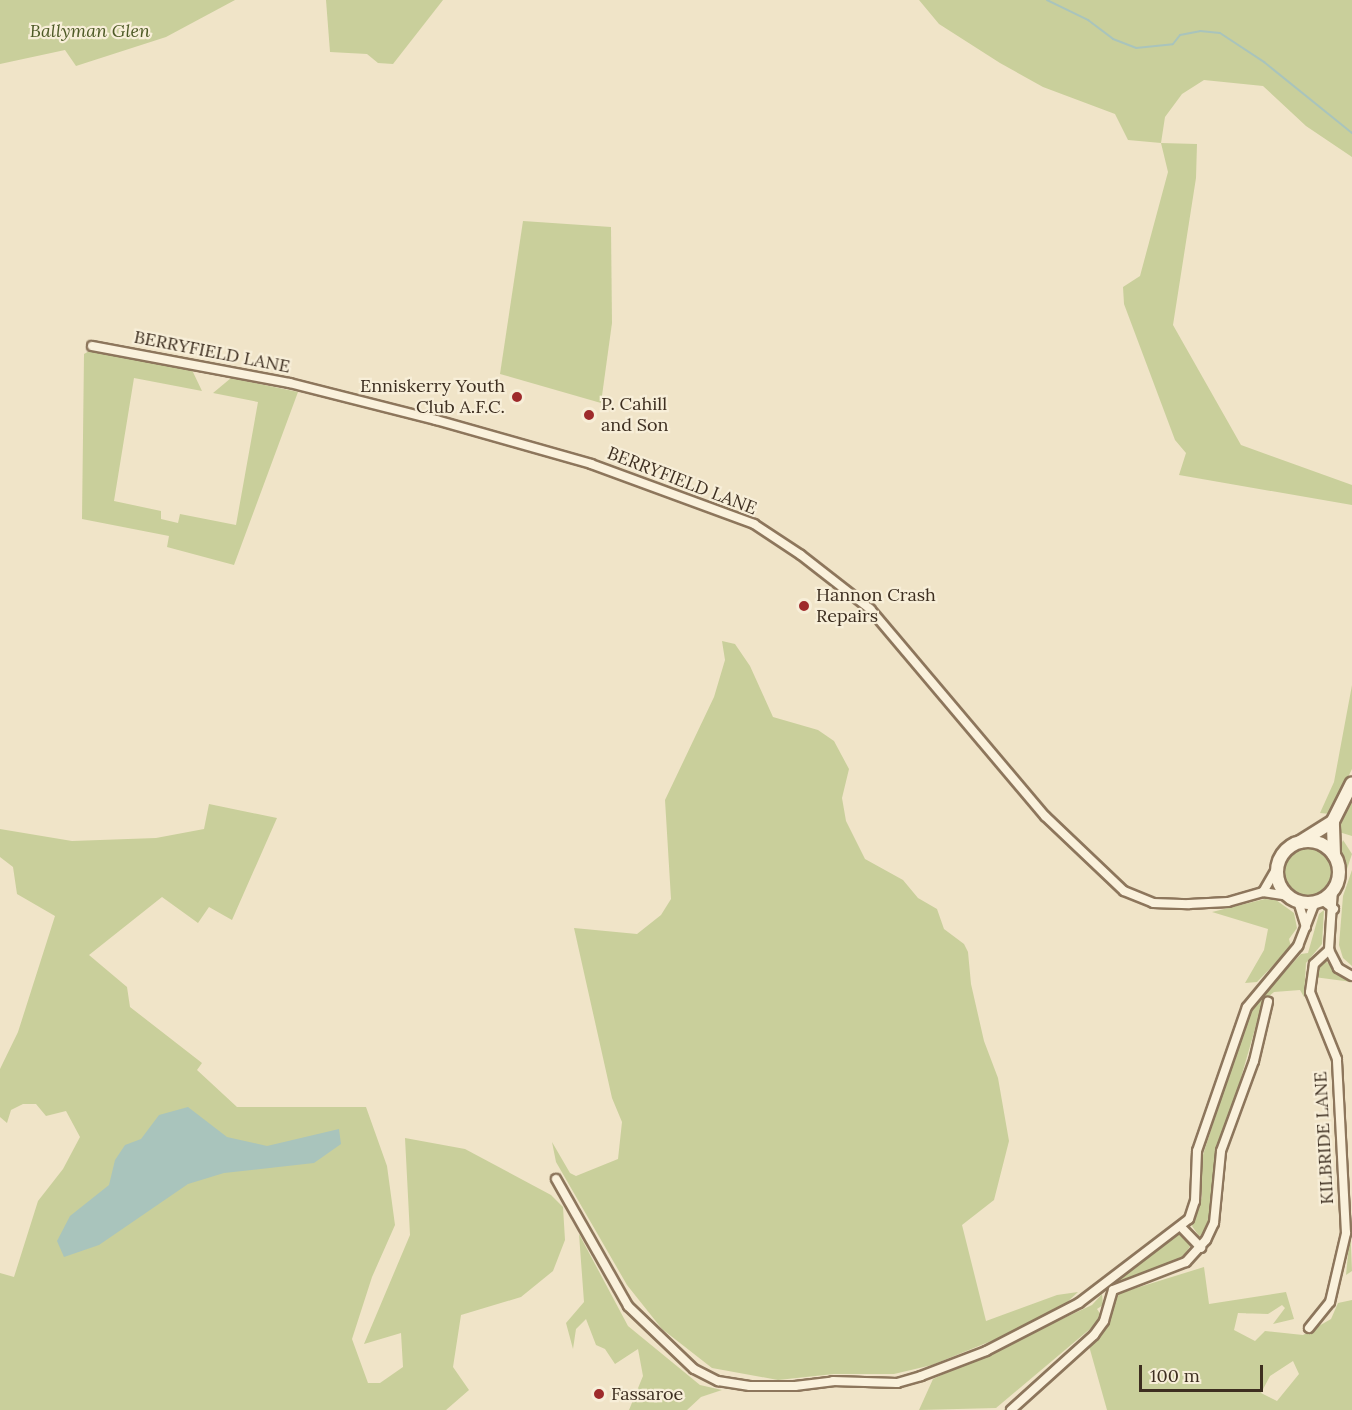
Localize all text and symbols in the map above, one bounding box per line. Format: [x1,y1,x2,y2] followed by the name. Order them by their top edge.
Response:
[30,20,150,42] park label: Ballyman Glen
[132,326,292,378] street label: BERRYFIELD LANE
[360,376,505,418] place label: Enniskerry Youth Club A.F.C.
[510,390,524,404] marker: Enniskerry Youth Club A.F.C.
[601,394,668,436] place label: P. Cahill and Son
[582,408,596,422] marker: P. Cahill and Son
[604,443,760,519] street label: BERRYFIELD LANE
[816,585,936,628] place label: Hannon Crash Repairs
[797,599,811,613] marker: Hannon Crash Repairs
[1310,1071,1338,1205] street label: KILBRIDE LANE
[1142,1353,1266,1391] scale bar
[1150,1364,1200,1387] text: 100 m
[611,1383,683,1405] place label: Fassaroe
[592,1387,606,1401] marker: Fassaroe

